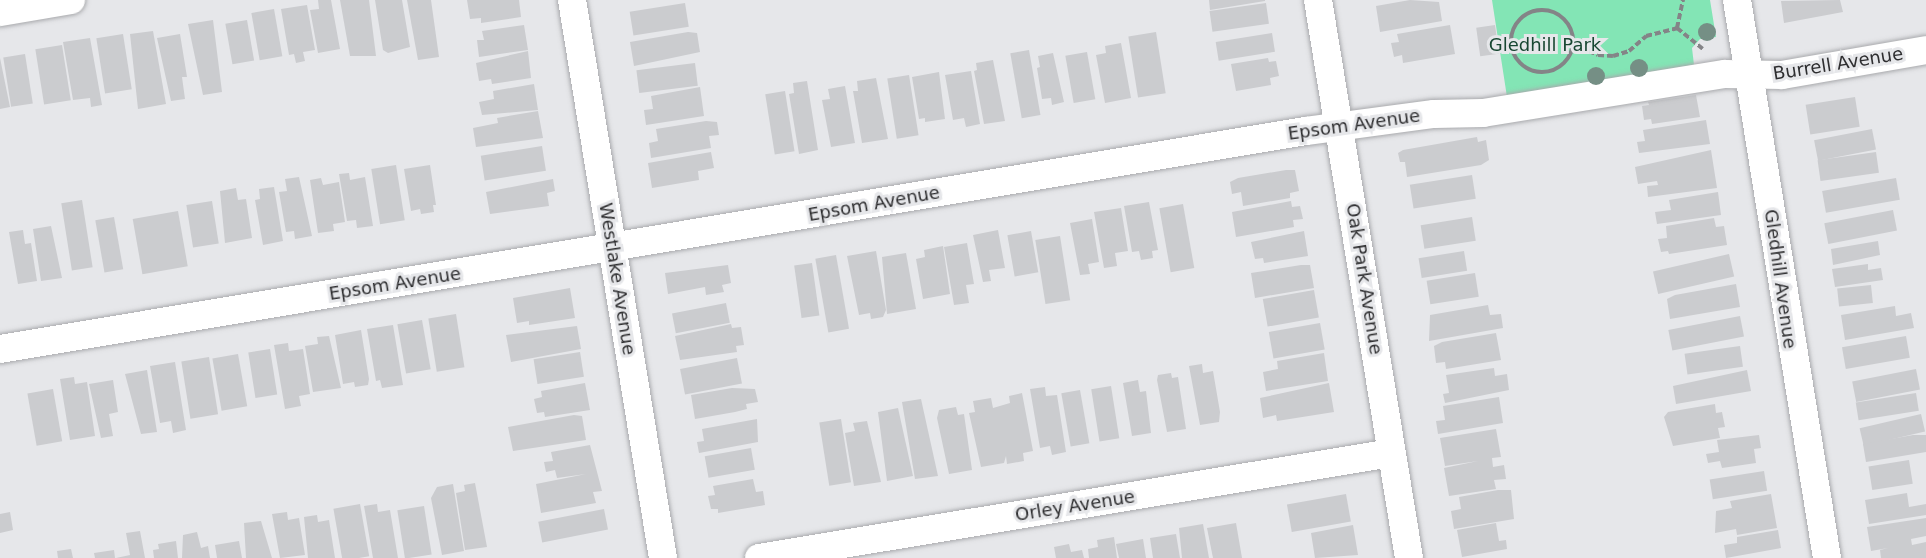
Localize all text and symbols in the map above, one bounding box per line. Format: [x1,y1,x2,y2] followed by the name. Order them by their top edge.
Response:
[1489,34,1601,56] park label: Gledhill Park
[1771,43,1905,85] street label: Burrell Avenue
[1286,105,1422,145] street label: Epsom Avenue
[806,182,942,226] street label: Epsom Avenue
[594,201,640,357] street label: Westlake Avenue
[1341,202,1387,356] street label: Oak Park Avenue
[1760,208,1800,350] street label: Gledhill Avenue
[327,263,463,305] street label: Epsom Avenue
[1014,486,1136,526] street label: Orley Avenue

